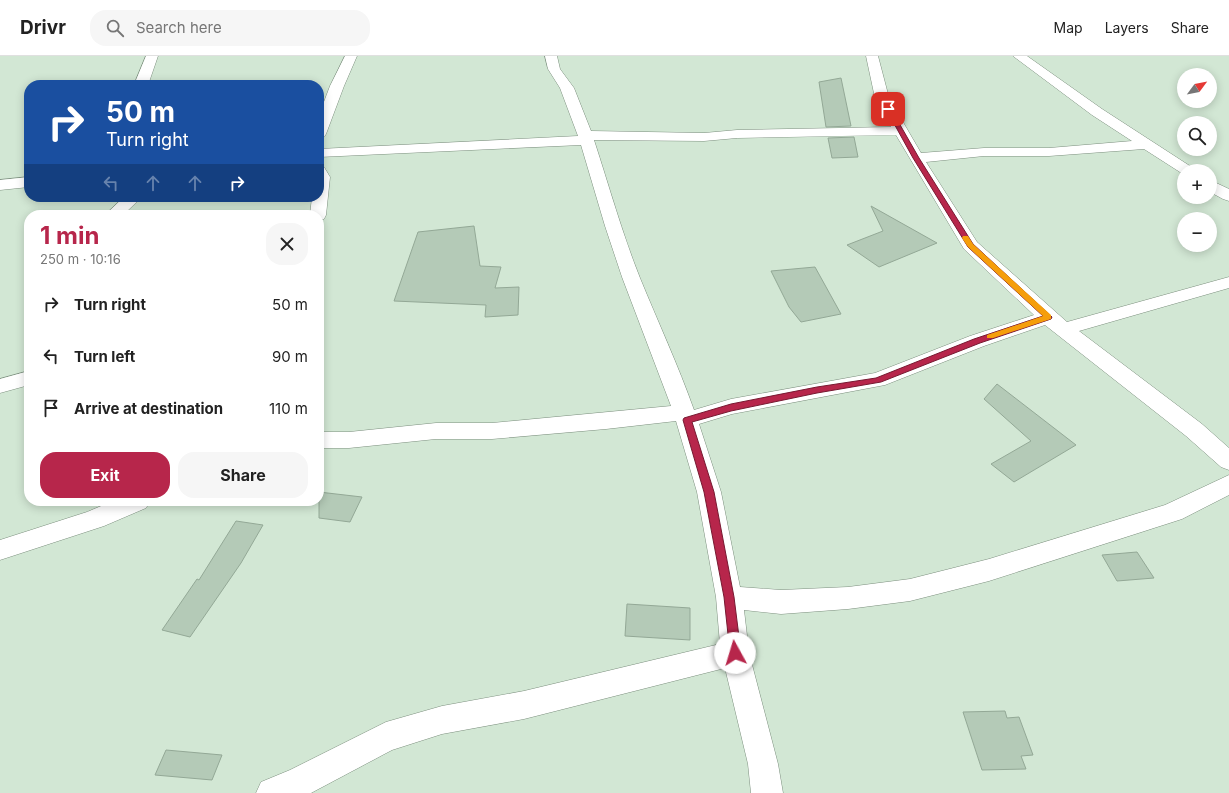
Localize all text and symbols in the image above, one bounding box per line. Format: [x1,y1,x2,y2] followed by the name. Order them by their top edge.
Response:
[90,10,370,46] search box
[20,16,66,39] text: Drivr
[104,17,126,39] icon: search
[136,18,222,37] text: Search here
[1054,19,1083,36] text: Map
[1105,19,1149,36] text: Layers
[1171,19,1209,36] text: Share
[1177,68,1217,108] north arrow
[1177,68,1217,252] map controls
[871,92,905,126] pin
[106,95,175,129] text: 50 m
[40,96,92,148] icon: right
[877,98,899,120] icon: arrive
[1177,116,1217,156] button: search
[106,129,189,150] text: Turn right
[1177,164,1217,204] button: +
[100,172,122,194] icon: left
[142,172,164,194] icon: ahead
[184,172,206,194] icon: ahead
[226,172,248,194] icon: right
[1177,212,1217,252] button: −
[40,221,99,250] text: 1 min
[266,223,308,265] button: close
[40,251,121,267] text: 250 m · 10:16
[40,293,62,315] icon: right
[74,295,146,314] text: Turn right
[272,295,308,314] text: 50 m
[40,345,62,367] icon: left
[74,347,135,366] text: Turn left
[272,347,308,366] text: 90 m
[40,397,62,419] icon: arrive
[74,399,223,418] text: Arrive at destination
[269,399,308,418] text: 110 m
[40,452,170,498] button: Exit
[178,452,308,498] button: Share
[714,632,756,674] position arrow

